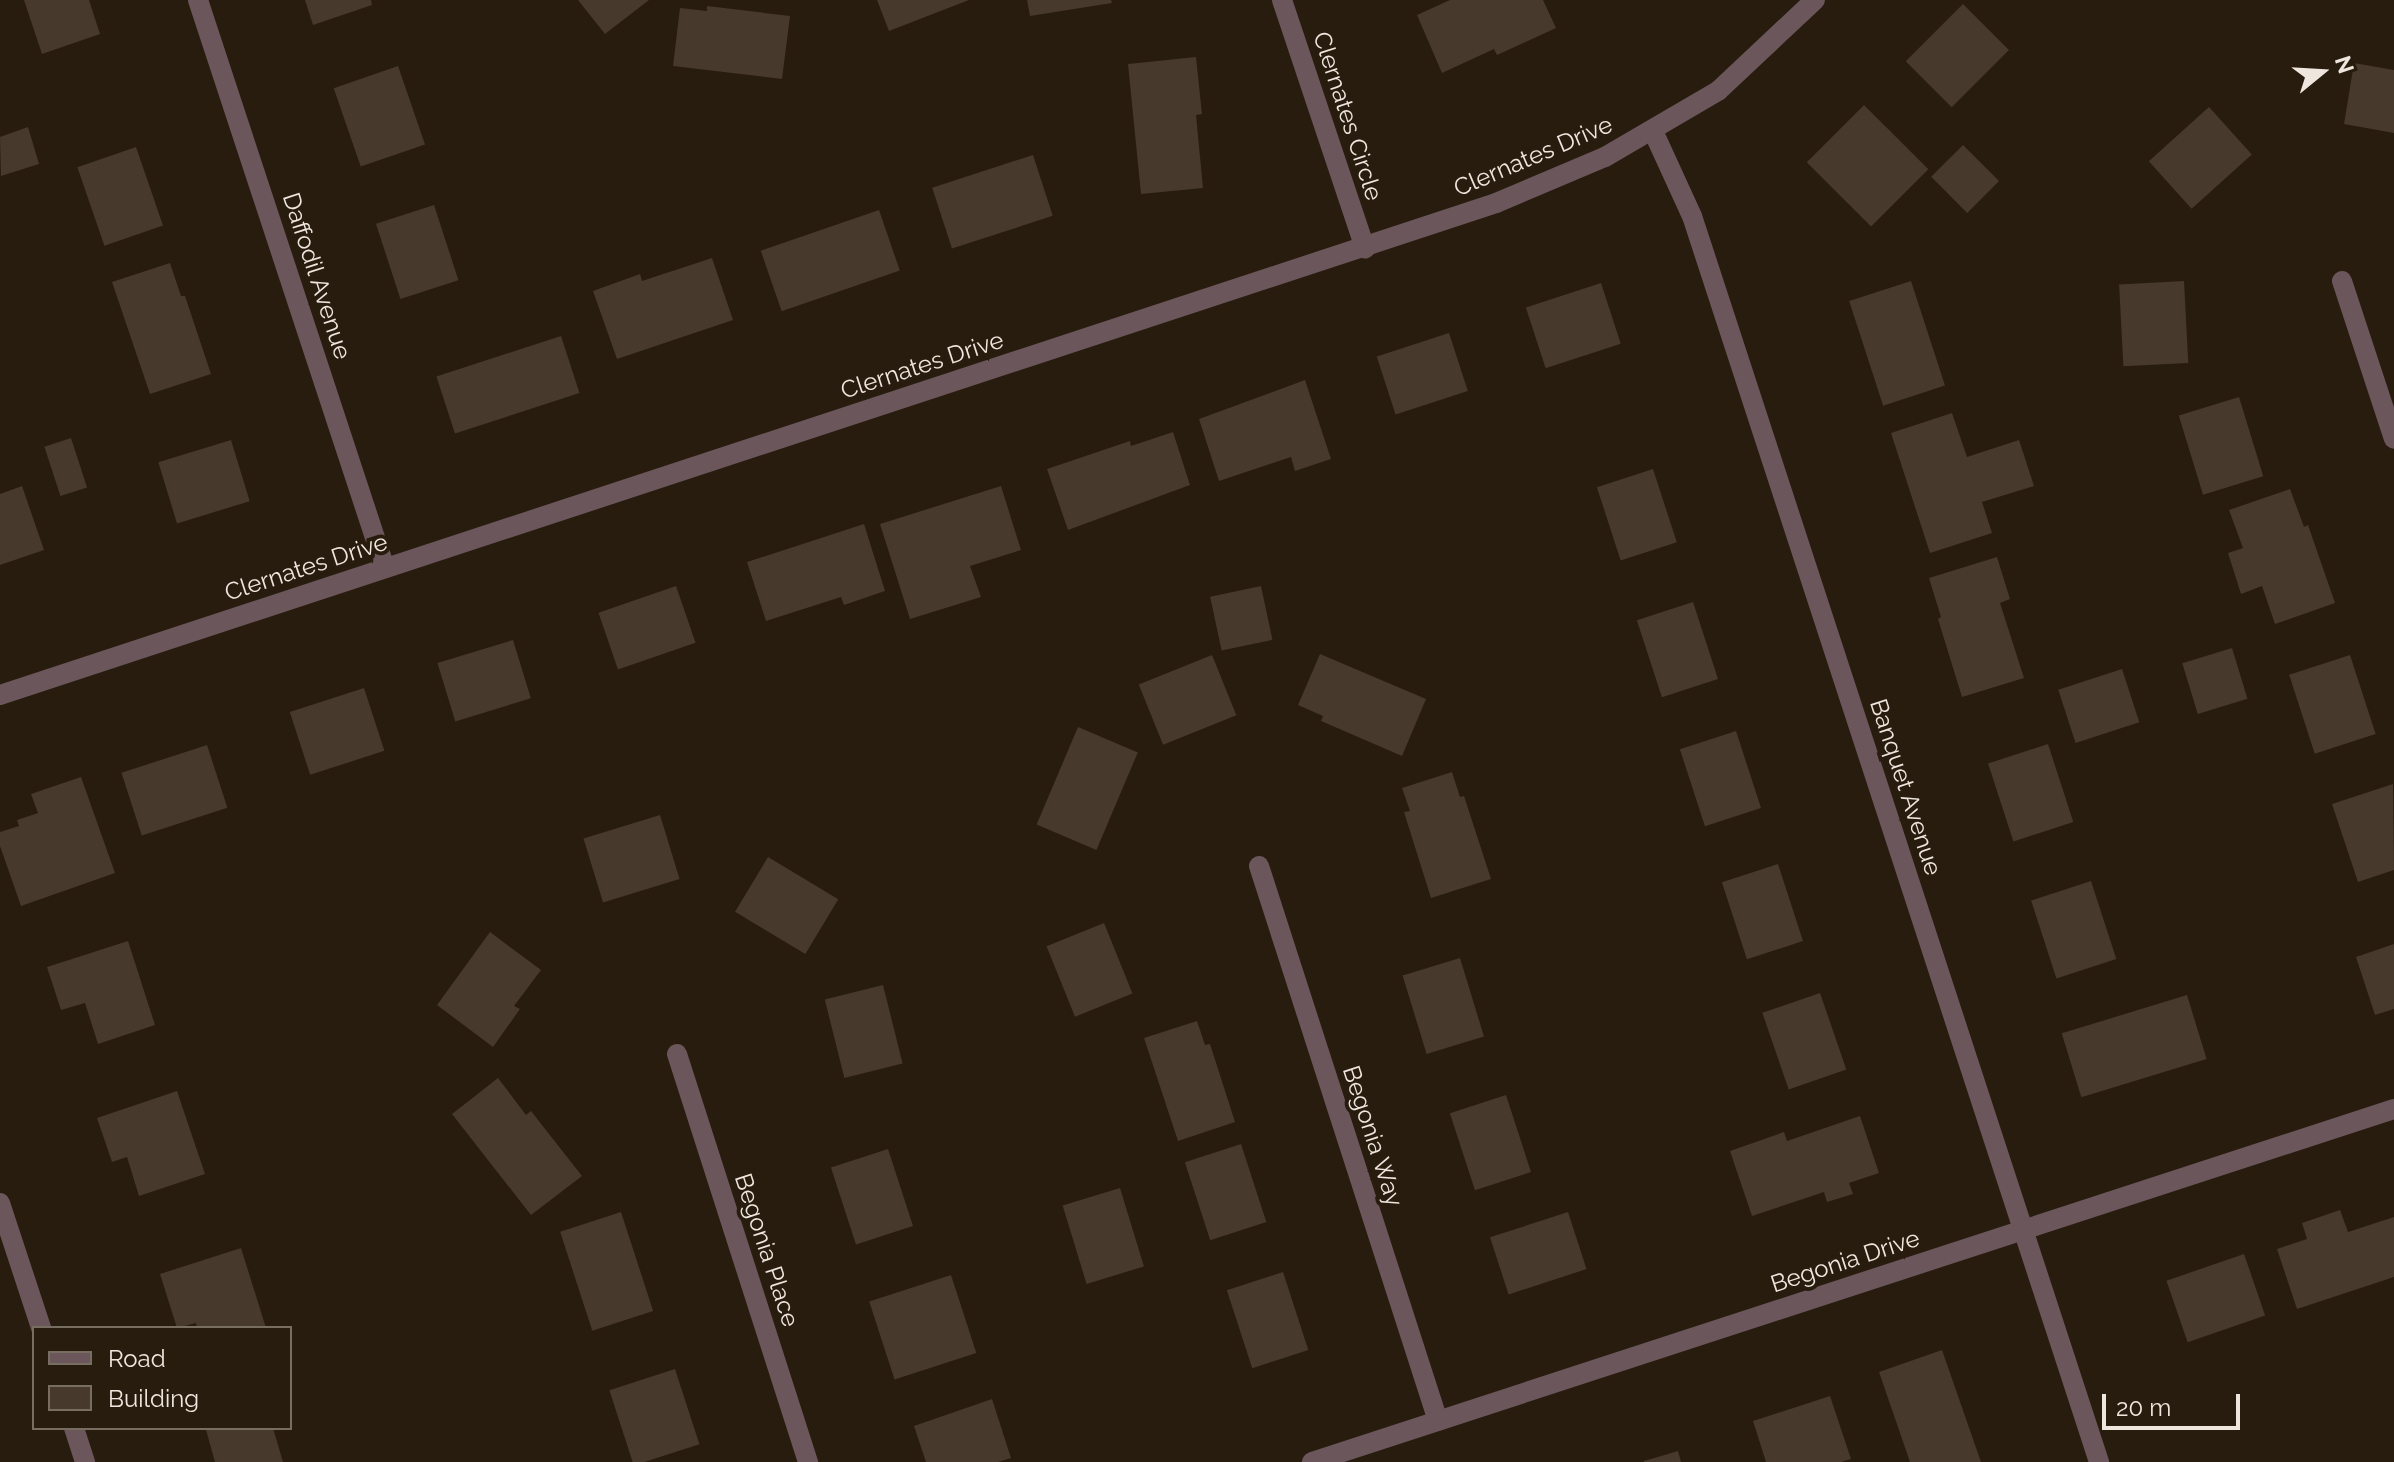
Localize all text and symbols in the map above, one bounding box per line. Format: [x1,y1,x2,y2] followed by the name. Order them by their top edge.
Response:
[1307,28,1389,204] street label: Clernates Circle
[2282,32,2362,112] north arrow
[2330,53,2360,77] text: N
[1449,110,1617,202] street label: Clernates Drive
[276,188,358,364] street label: Daffodil Avenue
[837,325,1007,405] street label: Clernates Drive
[221,527,391,607] street label: Clernates Drive
[1864,695,1948,879] street label: Banquet Avenue
[1337,1062,1409,1210] street label: Begonia Way
[729,1170,805,1330] street label: Begonia Place
[1767,1223,1923,1299] street label: Begonia Drive
[32,1326,292,1430] legend
[108,1344,166,1373] text: Road
[2106,1378,2244,1428] scale bar
[108,1384,199,1413] text: Building
[2116,1393,2171,1422] text: 20 m

